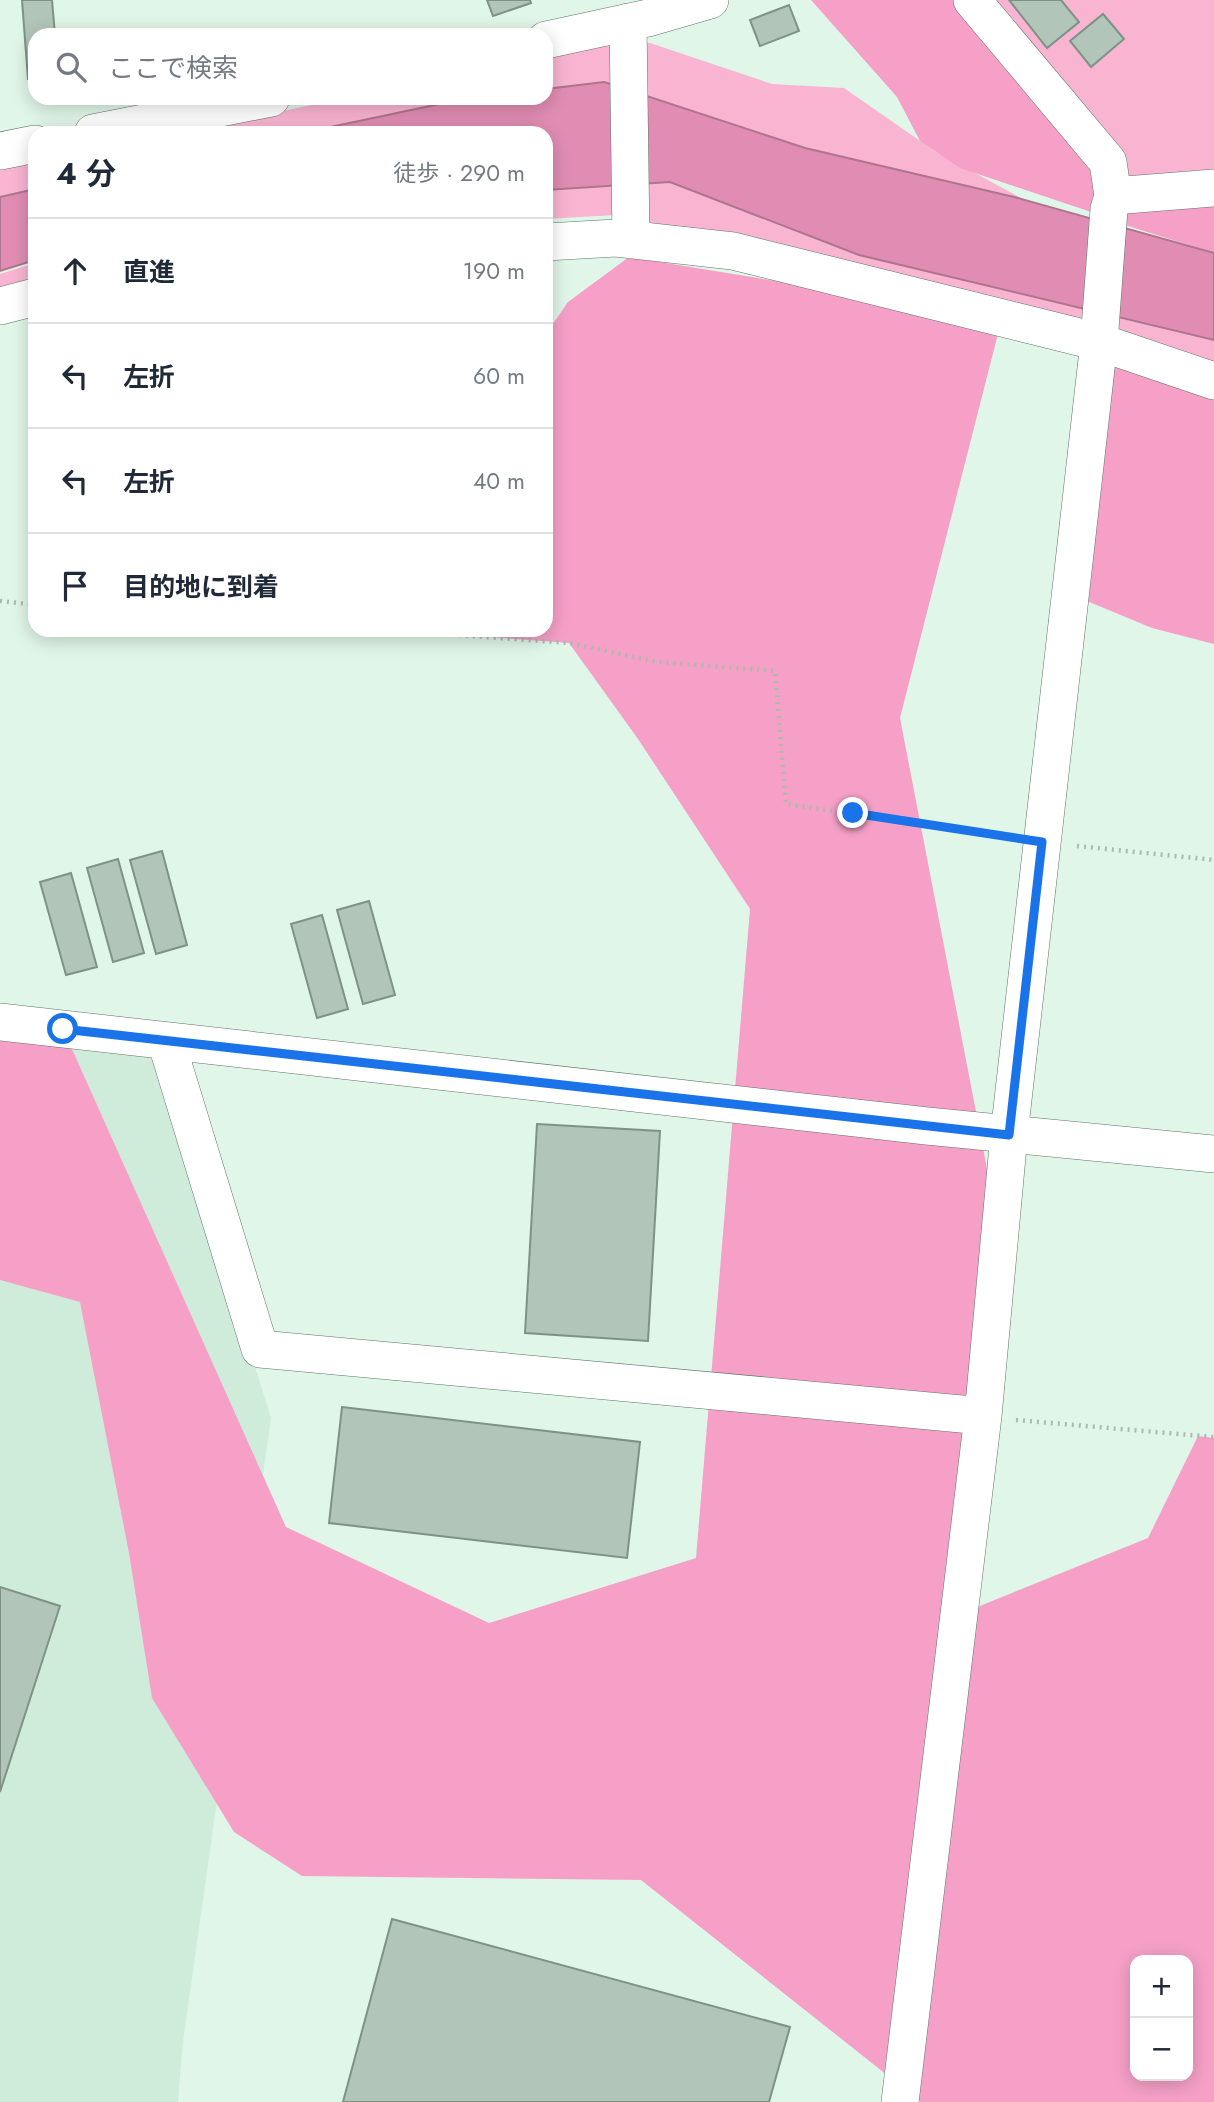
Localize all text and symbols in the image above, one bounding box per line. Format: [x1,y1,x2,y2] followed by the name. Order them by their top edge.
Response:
[28,28,553,105] search box
[52,48,90,86] icon: search
[108,49,238,87] text: ここで検索
[56,152,116,195] text: 4 分
[393,156,525,190] text: 徒歩 · 290 m
[56,252,94,290] icon: ahead
[123,253,175,291] text: 直進
[463,254,525,288] text: 190 m
[56,357,94,395] icon: left
[123,358,175,396] text: 左折
[473,359,525,393] text: 60 m
[56,462,94,500] icon: left
[123,463,175,501] text: 左折
[473,464,525,498] text: 40 m
[56,567,94,605] icon: arrive
[123,568,279,606] text: 目的地に到着
[837,797,868,828] route end
[47,1013,78,1044] route start
[1130,1955,1193,2081] map controls
[1130,1955,1193,2018] button: +
[1130,2018,1193,2081] button: −

